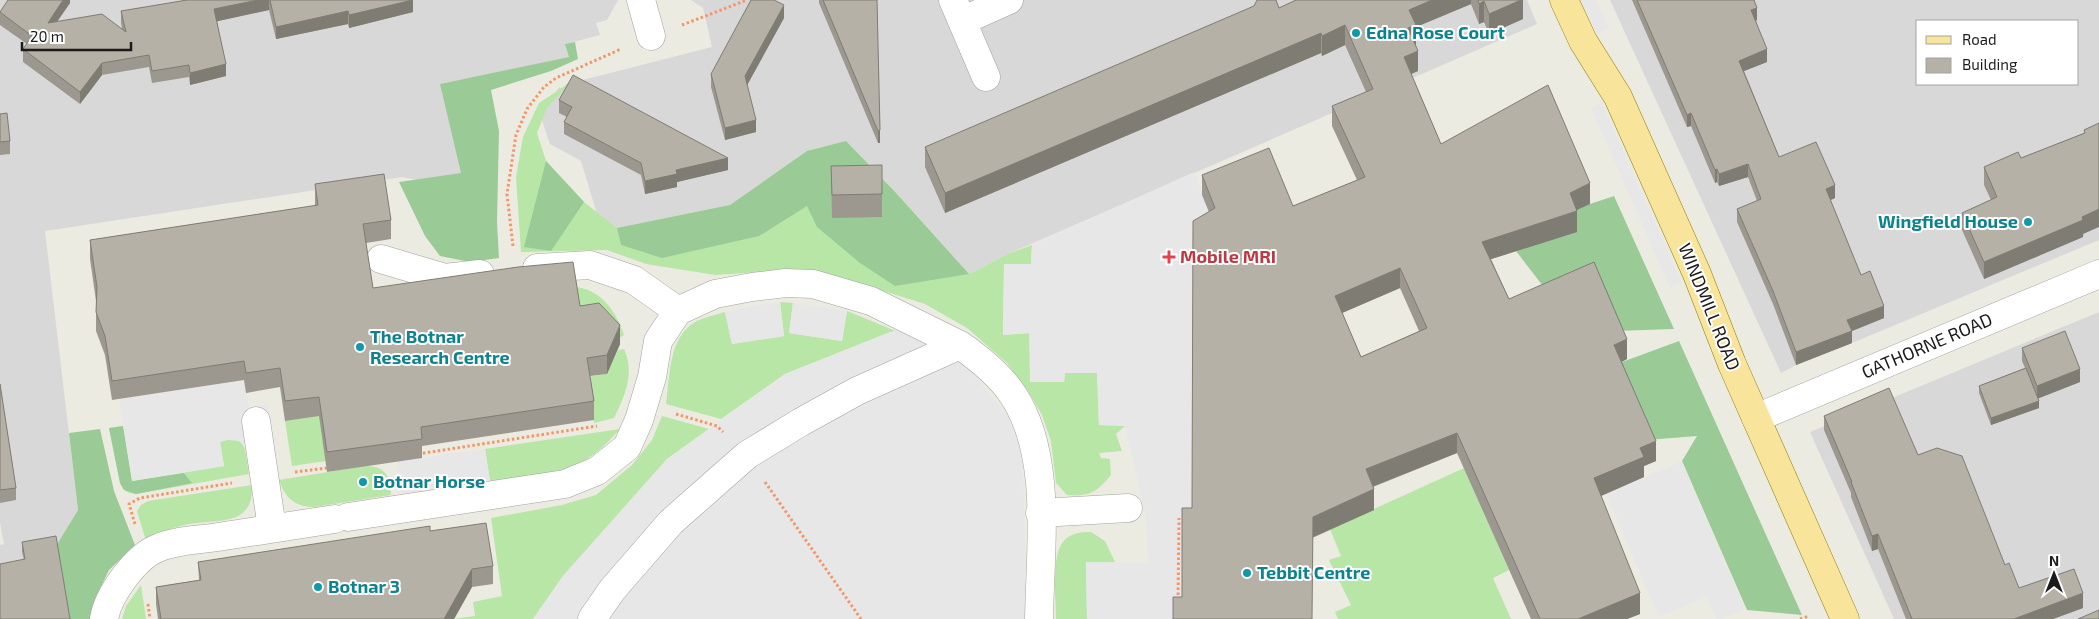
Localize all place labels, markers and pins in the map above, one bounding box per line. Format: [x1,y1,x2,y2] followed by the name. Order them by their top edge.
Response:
[1366,21,1505,43] place label: Edna Rose Court
[1350,27,1362,39] marker: Edna Rose Court
[1878,210,2018,232] place label: Wingfield House
[2022,216,2034,228] marker: Wingfield House
[1180,245,1276,267] place label: Mobile MRI
[1162,250,1176,264] marker: Mobile MRI
[370,325,510,368] place label: The Botnar Research Centre
[354,341,366,353] marker: The Botnar Research Centre
[373,470,485,492] place label: Botnar Horse
[357,476,369,488] marker: Botnar Horse
[1257,561,1370,583] place label: Tebbit Centre
[1241,567,1253,579] marker: Tebbit Centre
[328,575,400,597] place label: Botnar 3
[312,581,324,593] marker: Botnar 3

